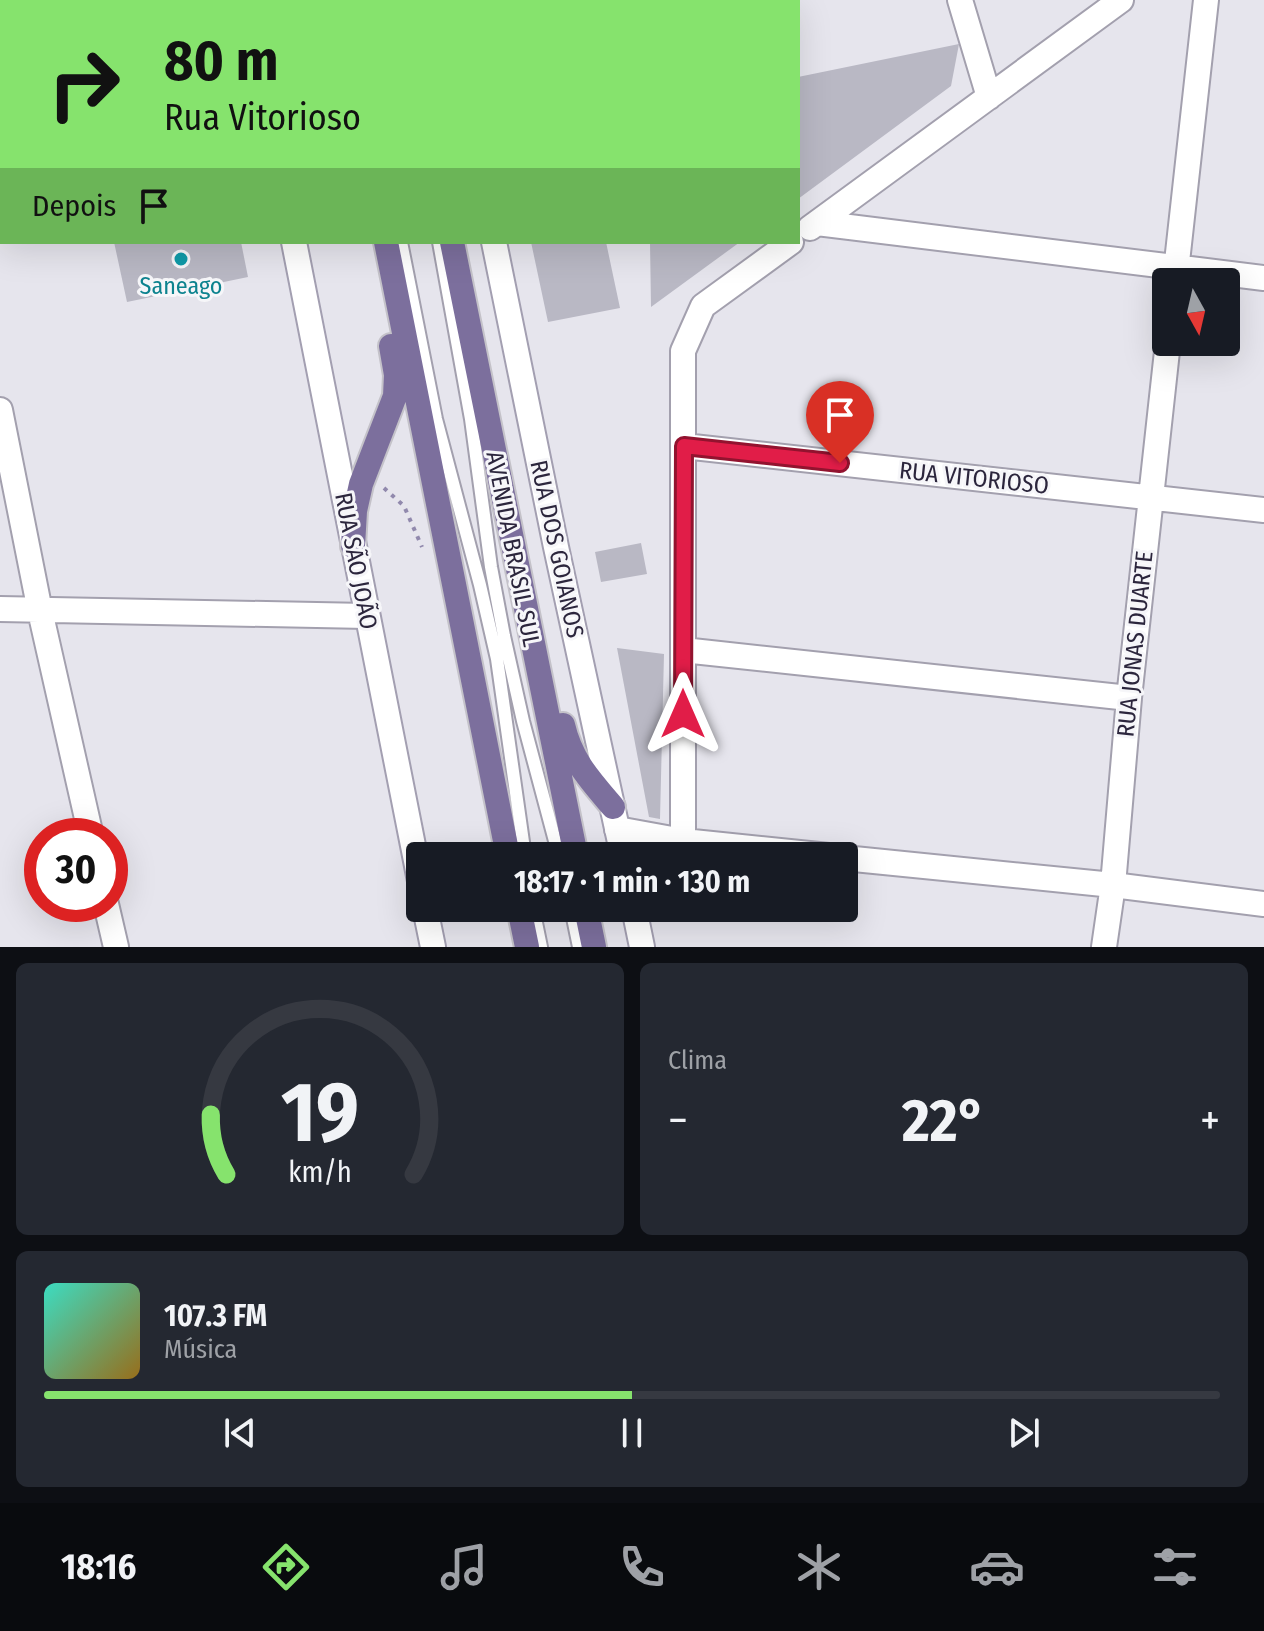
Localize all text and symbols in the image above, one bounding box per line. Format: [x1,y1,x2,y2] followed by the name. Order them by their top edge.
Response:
[164,28,279,95] text: 80 m
[32,32,136,136] icon: right
[164,96,361,140] text: Rua Vitorioso
[132,184,176,228] icon: arrive
[32,188,116,224] text: Depois
[172,250,190,268] marker: Saneago
[1152,268,1240,356] north arrow
[1152,268,1240,356] map controls
[140,272,223,300] place label: Saneago
[806,381,874,463] pin
[818,393,862,437] icon: arrive
[480,449,546,649] street label: AVENIDA BRASIL SUL
[898,456,1050,500] street label: RUA VITORIOSO
[525,458,589,640] street label: RUA DOS GOIANOS
[329,490,383,632] street label: RUA SÃO JOÃO
[1111,550,1159,738] street label: RUA JONAS DUARTE
[641,672,725,756] position arrow
[24,818,128,922] speed limit sign: 30
[514,864,750,900] text: 18:17 · 1 min · 130 m
[668,1045,727,1076] text: Clima
[281,1063,359,1163] text: 19
[902,1085,986,1157] text: 22°
[668,1094,688,1147] text: −
[1200,1094,1220,1147] text: +
[288,1155,352,1190] text: km/h
[164,1298,267,1334] text: 107.3 FM
[164,1334,237,1365] text: Música
[218,1411,262,1455] icon: previous
[610,1411,654,1455] icon: pause
[1002,1411,1046,1455] icon: next
[258,1539,314,1595] icon: directions
[436,1539,492,1595] icon: music
[614,1539,670,1595] icon: phone
[791,1539,847,1595] icon: climate
[969,1539,1025,1595] icon: car
[1147,1539,1203,1595] icon: filters
[61,1545,136,1589] text: 18:16

